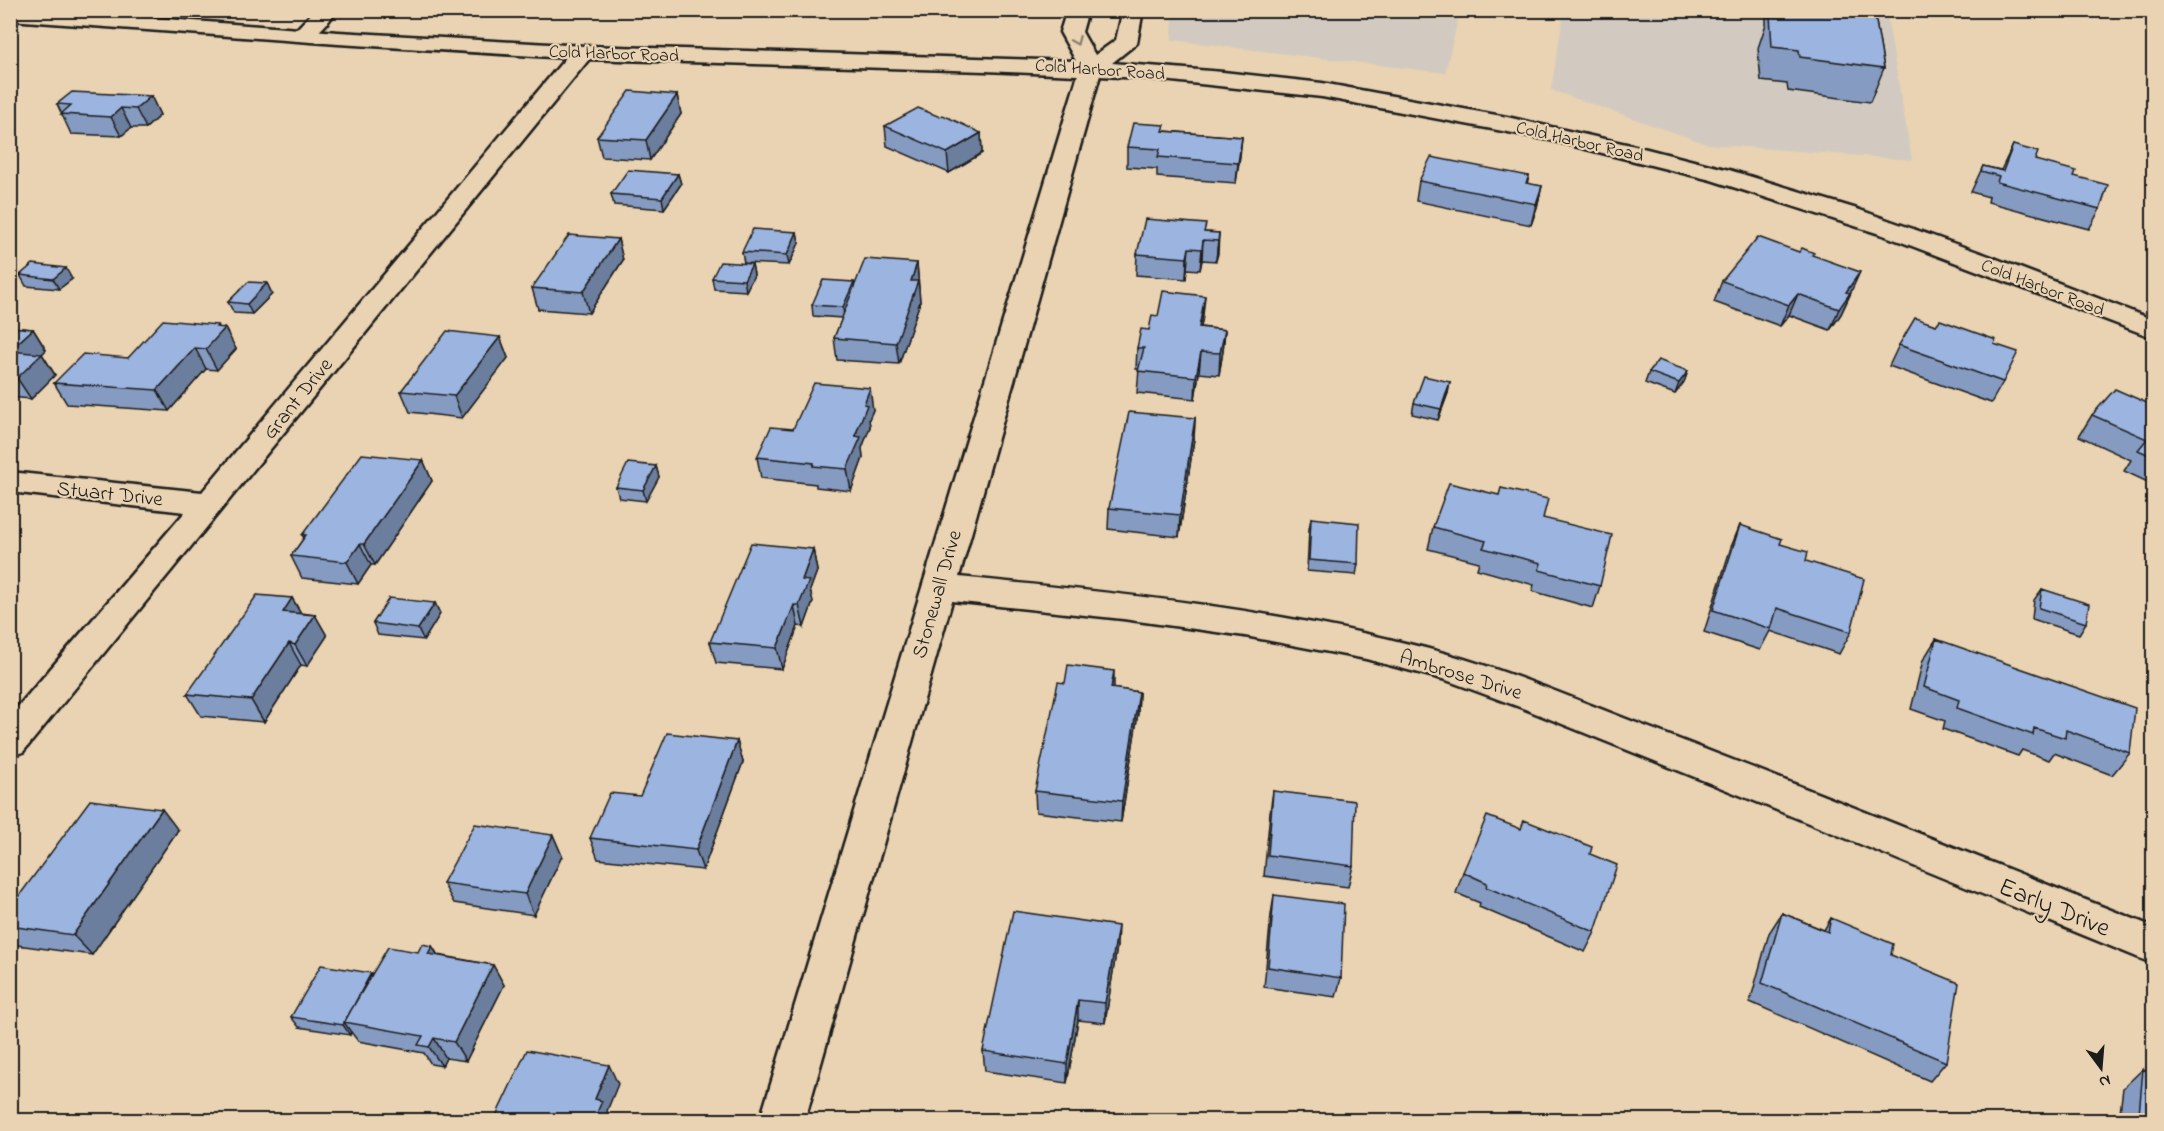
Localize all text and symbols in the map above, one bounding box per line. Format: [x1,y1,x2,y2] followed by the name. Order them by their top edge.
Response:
[1069,34,1081,45] one-way arrow
[548,40,679,70] street label: Cold Harbor Road
[1034,53,1166,89] street label: Cold Harbor Road
[1513,116,1646,170] street label: Cold Harbor Road
[1977,253,2108,324] street label: Cold Harbor Road
[256,351,341,447] street label: Grant Drive
[55,475,165,516] street label: Stuart Drive
[905,526,971,662] street label: Stonewall Drive
[1395,643,1526,709] street label: Ambrose Drive
[1992,869,2116,949] street label: Early Drive
[2071,1038,2131,1098] north arrow
[2096,1067,2113,1094] text: N

